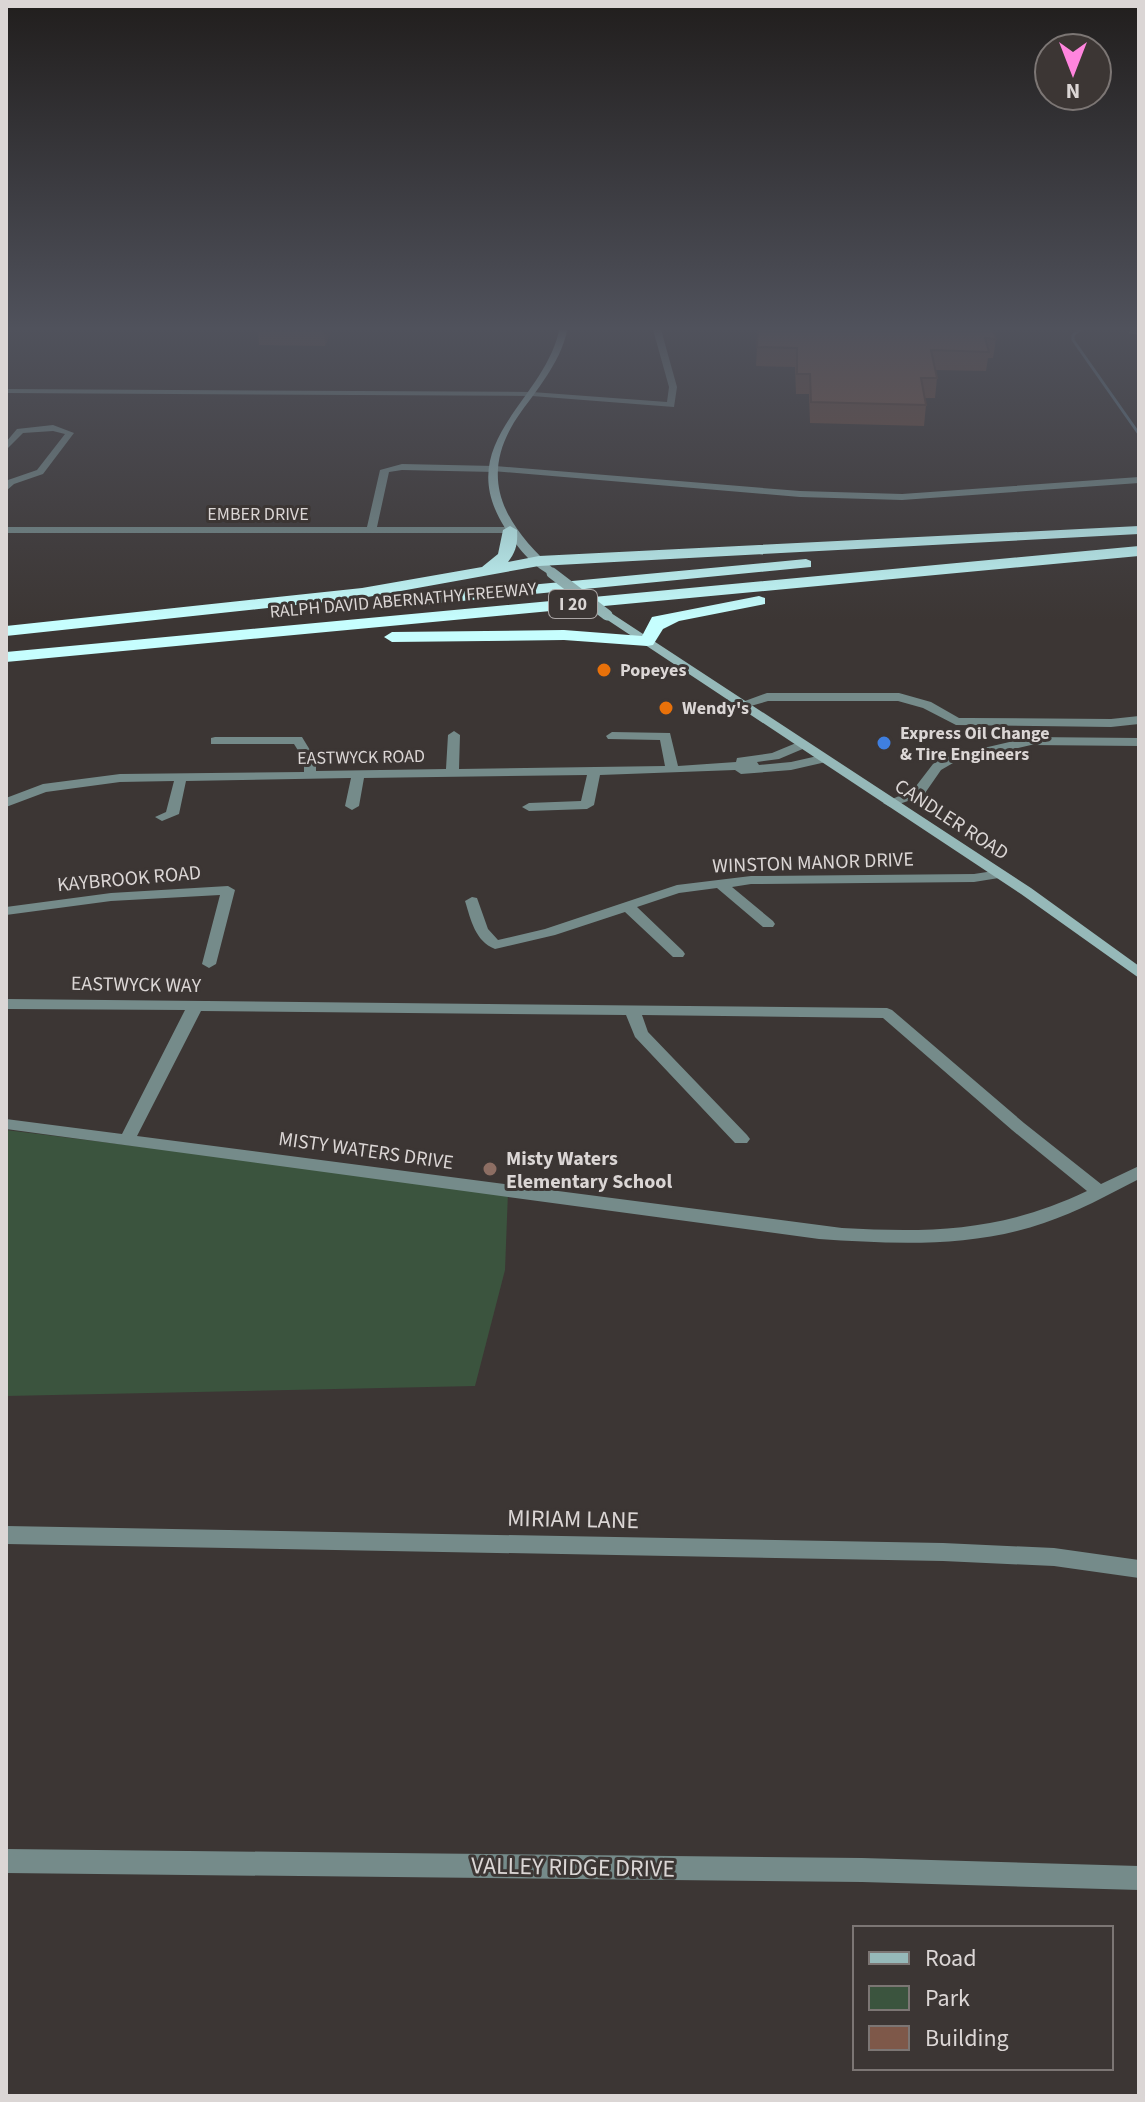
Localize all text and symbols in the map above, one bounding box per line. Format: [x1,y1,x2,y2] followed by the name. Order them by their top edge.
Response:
[1033,32,1113,112] north arrow
[1066,75,1080,107] text: N
[207,502,309,527] street label: EMBER DRIVE
[269,576,538,625] street label: RALPH DAVID ABERNATHY FREEWAY
[549,590,597,618] road number: I 20
[620,658,686,683] place label: Popeyes
[595,661,613,679] marker: Popeyes
[682,696,749,721] place label: Wendy's
[657,699,675,717] marker: Wendy's
[900,721,1050,767] place label: Express Oil Change & Tire Engineers
[875,734,893,752] marker: Express Oil Change & Tire Engineers
[297,744,425,771] street label: EASTWYCK ROAD
[889,772,1014,867] street label: CANDLER ROAD
[712,845,914,881] street label: WINSTON MANOR DRIVE
[56,859,202,899] street label: KAYBROOK ROAD
[71,970,202,1000] street label: EASTWYCK WAY
[277,1125,455,1177] street label: MISTY WATERS DRIVE
[506,1145,672,1196] place label: Misty Waters Elementary School
[481,1160,499,1178] marker: Misty Waters Elementary School
[507,1501,639,1538] street label: MIRIAM LANE
[471,1848,675,1887] street label: VALLEY RIDGE DRIVE
[853,1926,1113,2070] legend
[925,1941,977,1976] text: Road
[925,1981,970,2016] text: Park
[925,2021,1009,2056] text: Building

